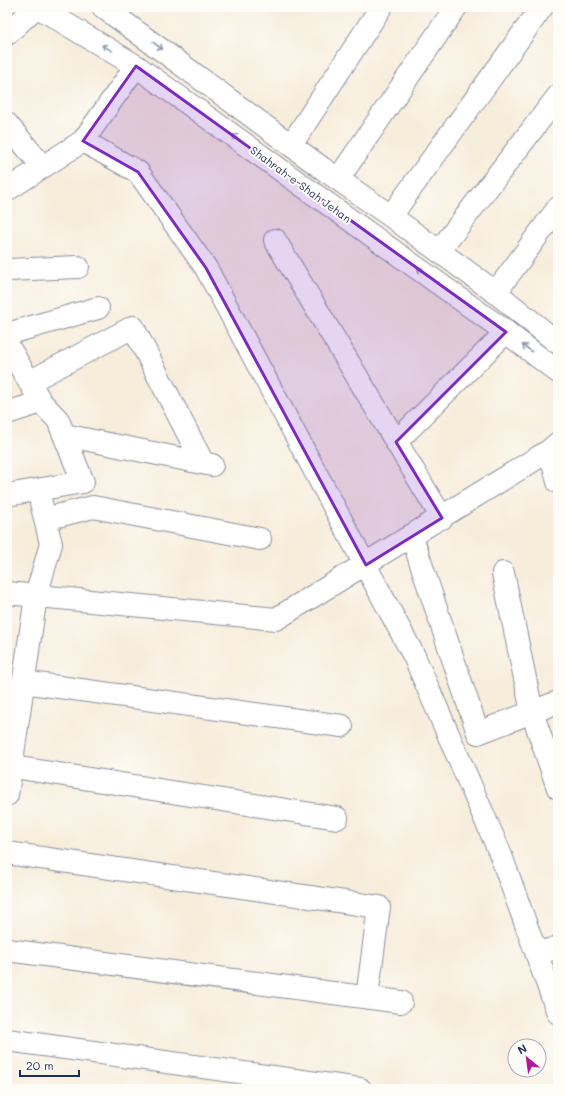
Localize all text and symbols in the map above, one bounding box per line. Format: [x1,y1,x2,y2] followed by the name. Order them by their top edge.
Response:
[152,42,163,51] one-way arrow
[101,44,113,52] one-way arrow
[232,134,243,142] one-way arrow
[248,142,354,226] street label: Shahrah-e-Shah Jehan
[417,267,428,276] one-way arrow
[522,344,533,352] one-way arrow
[507,1038,547,1078] north arrow
[515,1040,529,1057] text: N
[20,1052,79,1078] scale bar
[26,1057,54,1073] text: 20 m

